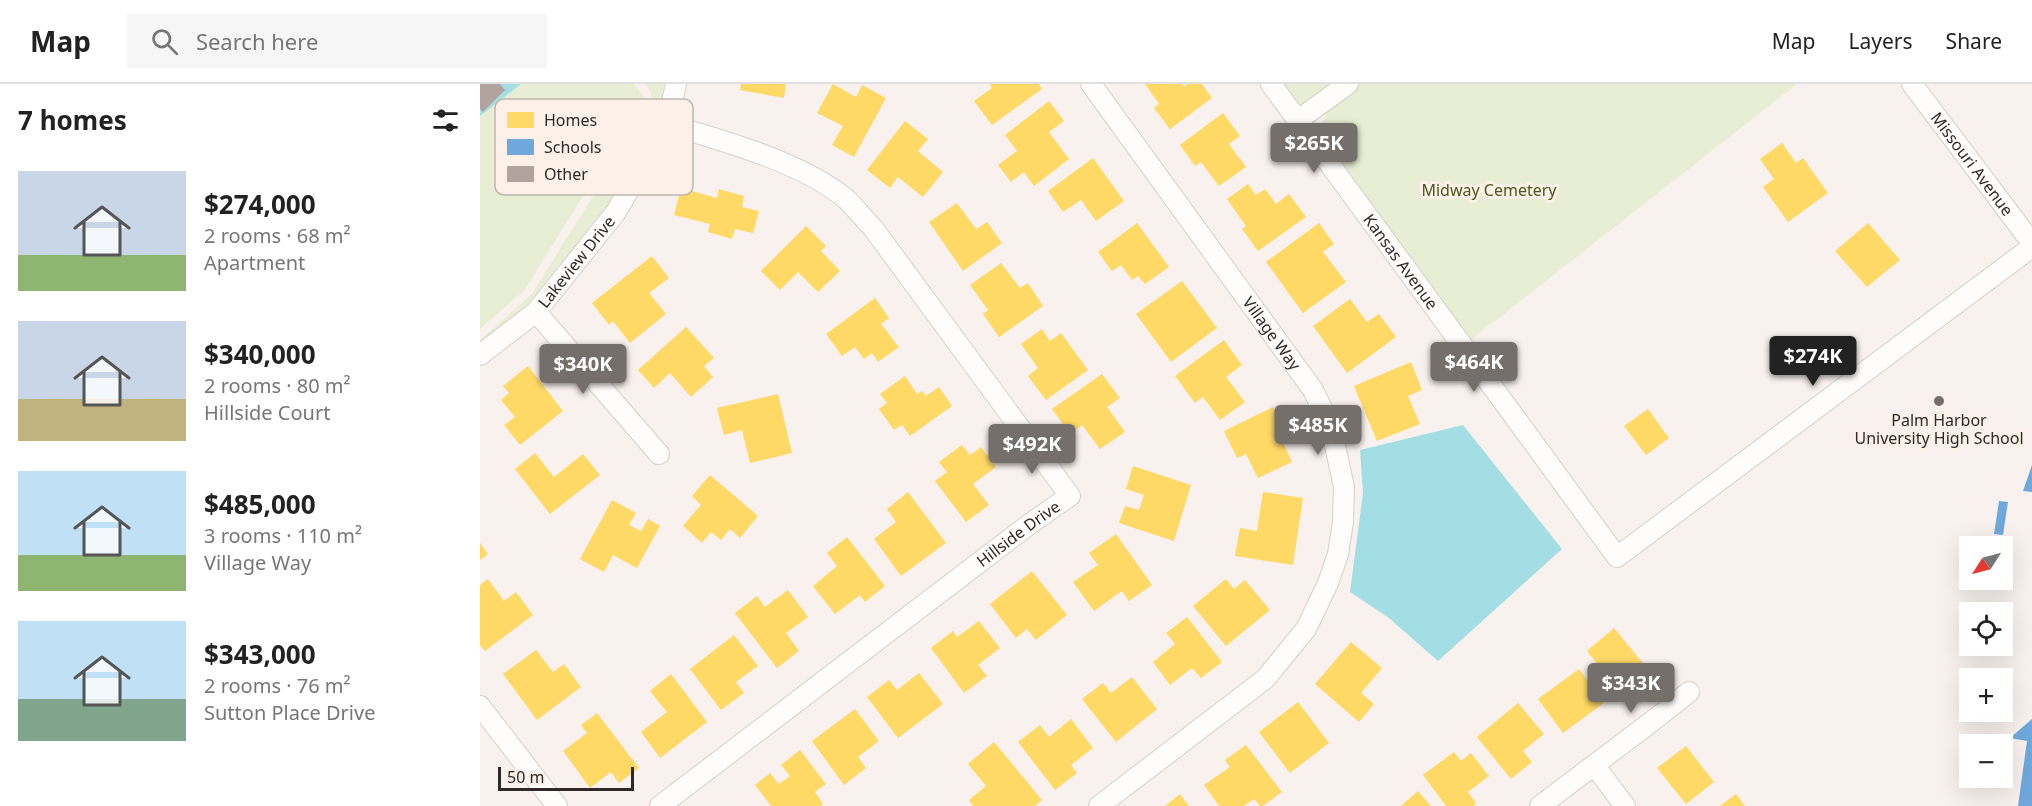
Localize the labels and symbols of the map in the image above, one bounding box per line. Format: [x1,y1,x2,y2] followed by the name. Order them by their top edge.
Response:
[495,99,693,195] legend
[1926,107,2019,220] street label: Missouri Avenue
[544,109,597,131] text: Homes
[1272,123,1356,174] pin: $265K
[544,136,602,158] text: Schools
[544,163,588,185] text: Other
[1421,179,1557,201] park label: Midway Cemetery
[1359,209,1443,314] street label: Kansas Avenue
[533,211,620,312] street label: Lakeview Drive
[1238,292,1306,375] street label: Village Way
[1771,336,1855,387] pin: $274K
[1432,342,1516,393] pin: $464K
[541,344,625,395] pin: $340K
[1932,394,1946,408] marker: Palm Harbor University High School
[1276,405,1360,456] pin: $485K
[1854,409,2024,449] place label: Palm Harbor University High School
[990,424,1074,475] pin: $492K
[972,495,1064,572] street label: Hillside Drive
[1959,536,2013,590] north arrow
[1589,663,1673,714] pin: $343K
[498,764,634,792] scale bar

